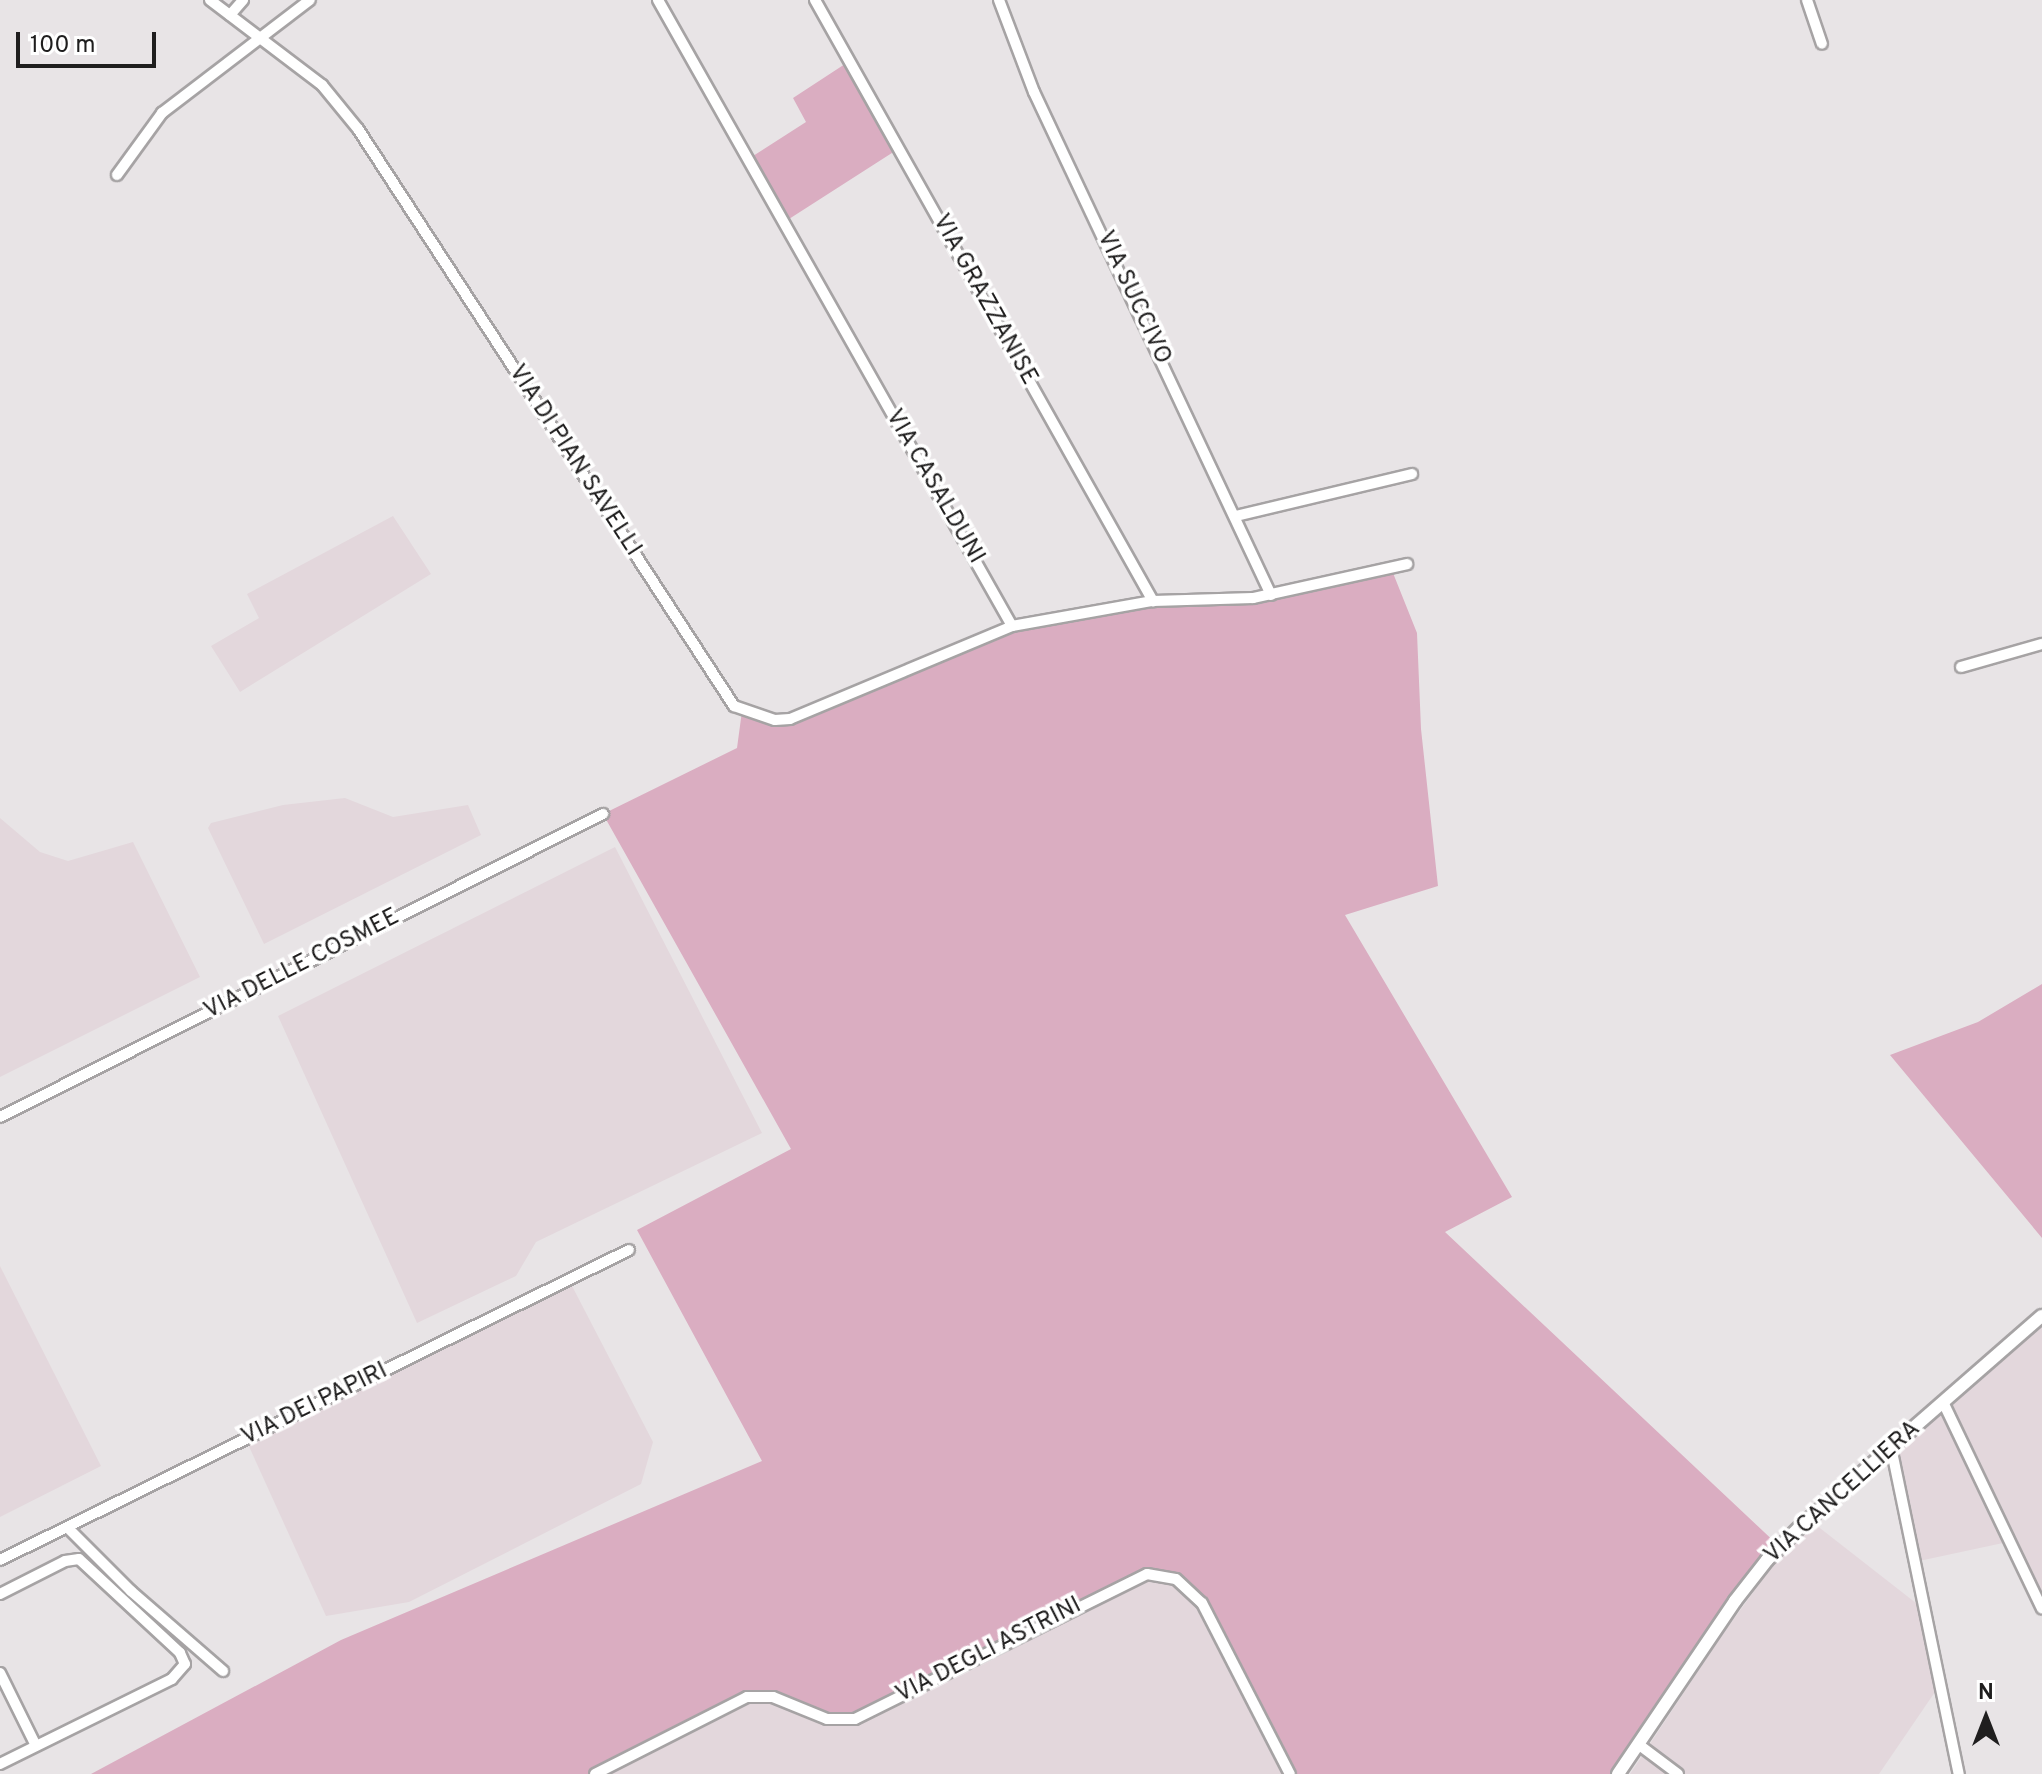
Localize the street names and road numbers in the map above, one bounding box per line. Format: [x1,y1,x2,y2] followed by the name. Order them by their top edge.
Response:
[925,209,1043,391] street label: VIA GRAZZANISE
[1089,226,1177,370] street label: VIA SUCCIVO
[501,360,647,562] street label: VIA DI PIAN SAVELLI
[878,404,990,570] street label: VIA CASALDUNI
[199,903,405,1027] street label: VIA DELLE COSMEE
[237,1357,393,1453] street label: VIA DEI PAPIRI
[1759,1415,1927,1571] street label: VIA CANCELLIERA
[891,1591,1087,1711] street label: VIA DEGLI ASTRINI

